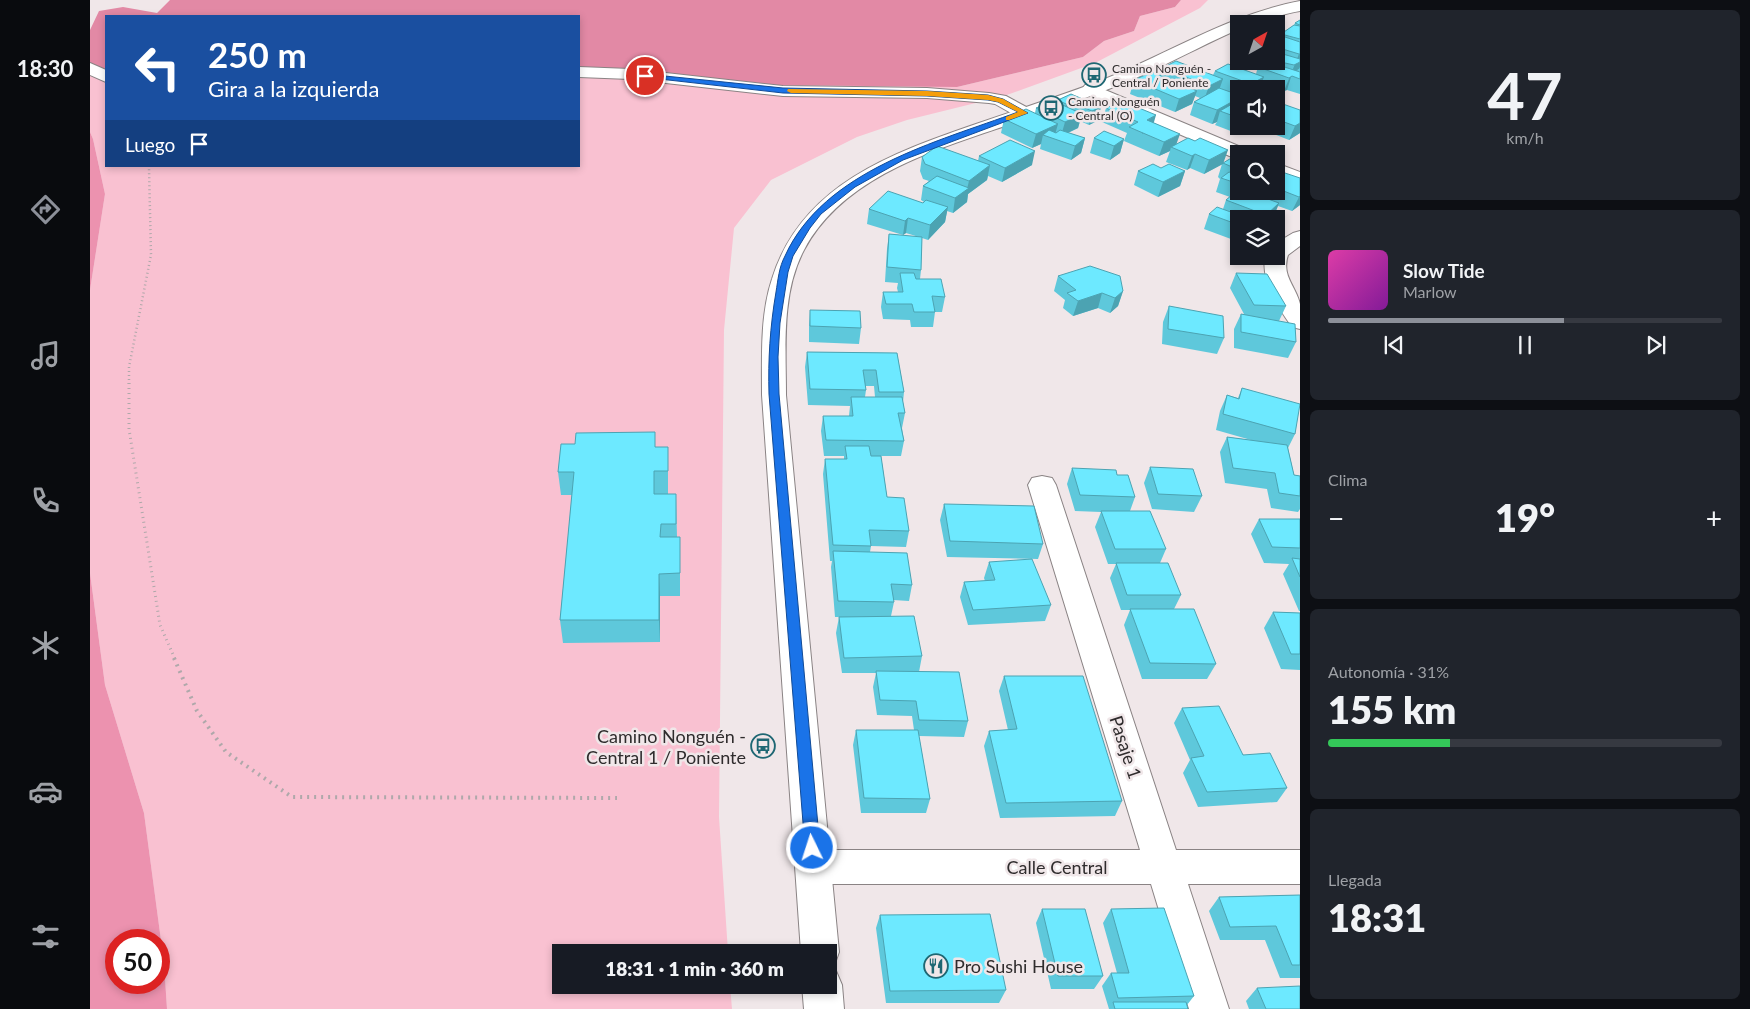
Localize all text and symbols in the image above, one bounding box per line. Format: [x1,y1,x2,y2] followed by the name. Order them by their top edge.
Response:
[1230,15,1285,70] north arrow
[1230,15,1285,265] map controls
[208,33,307,75] text: 250 m
[125,35,190,100] icon: left
[17,55,73,82] text: 18:30
[624,55,666,97] pin
[1487,56,1563,134] text: 47
[1112,61,1211,90] place label: Camino Nonguén - Central / Poniente
[631,62,659,90] icon: arrive
[1081,62,1107,88] bus stop icon: Camino Nonguén - Central / Poniente
[208,75,379,102] text: Gira a la izquierda
[1230,80,1285,135] button: sound
[1068,94,1160,123] place label: Camino Nonguén - Central (O)
[1038,95,1064,121] bus stop icon: Camino Nonguén - Central (O)
[1506,128,1544,147] text: km/h
[185,130,213,158] icon: arrive
[125,133,175,156] text: Luego
[1230,145,1285,200] button: search
[28,192,63,227] icon: directions
[1230,210,1285,265] button: layers
[1403,259,1485,282] text: Slow Tide
[1403,282,1457,301] text: Marlow
[1380,331,1408,359] icon: previous
[1511,331,1539,359] icon: pause
[1642,331,1670,359] icon: next
[28,338,63,373] icon: music
[1328,470,1367,489] text: Clima
[28,483,63,518] icon: phone
[1495,494,1555,540] text: 19°
[1328,501,1344,535] text: −
[1706,501,1722,535] text: +
[28,628,63,663] icon: climate
[1328,662,1449,681] text: Autonomía · 31%
[1328,686,1456,732] text: 155 km
[1105,713,1147,781] street label: Pasaje 1
[586,725,746,768] place label: Camino Nonguén - Central 1 / Poniente
[750,733,776,759] bus stop icon: Camino Nonguén - Central 1 / Poniente
[28,774,63,809] icon: car
[785,821,837,873] position arrow
[1007,856,1107,878] street label: Calle Central
[1328,870,1382,889] text: Llegada
[1328,894,1426,940] text: 18:31
[28,919,63,954] icon: filters
[105,929,170,994] speed limit sign: 50
[923,953,949,979] restaurant icon: Pro Sushi House
[954,955,1083,977] place label: Pro Sushi House
[605,957,784,980] text: 18:31 · 1 min · 360 m

